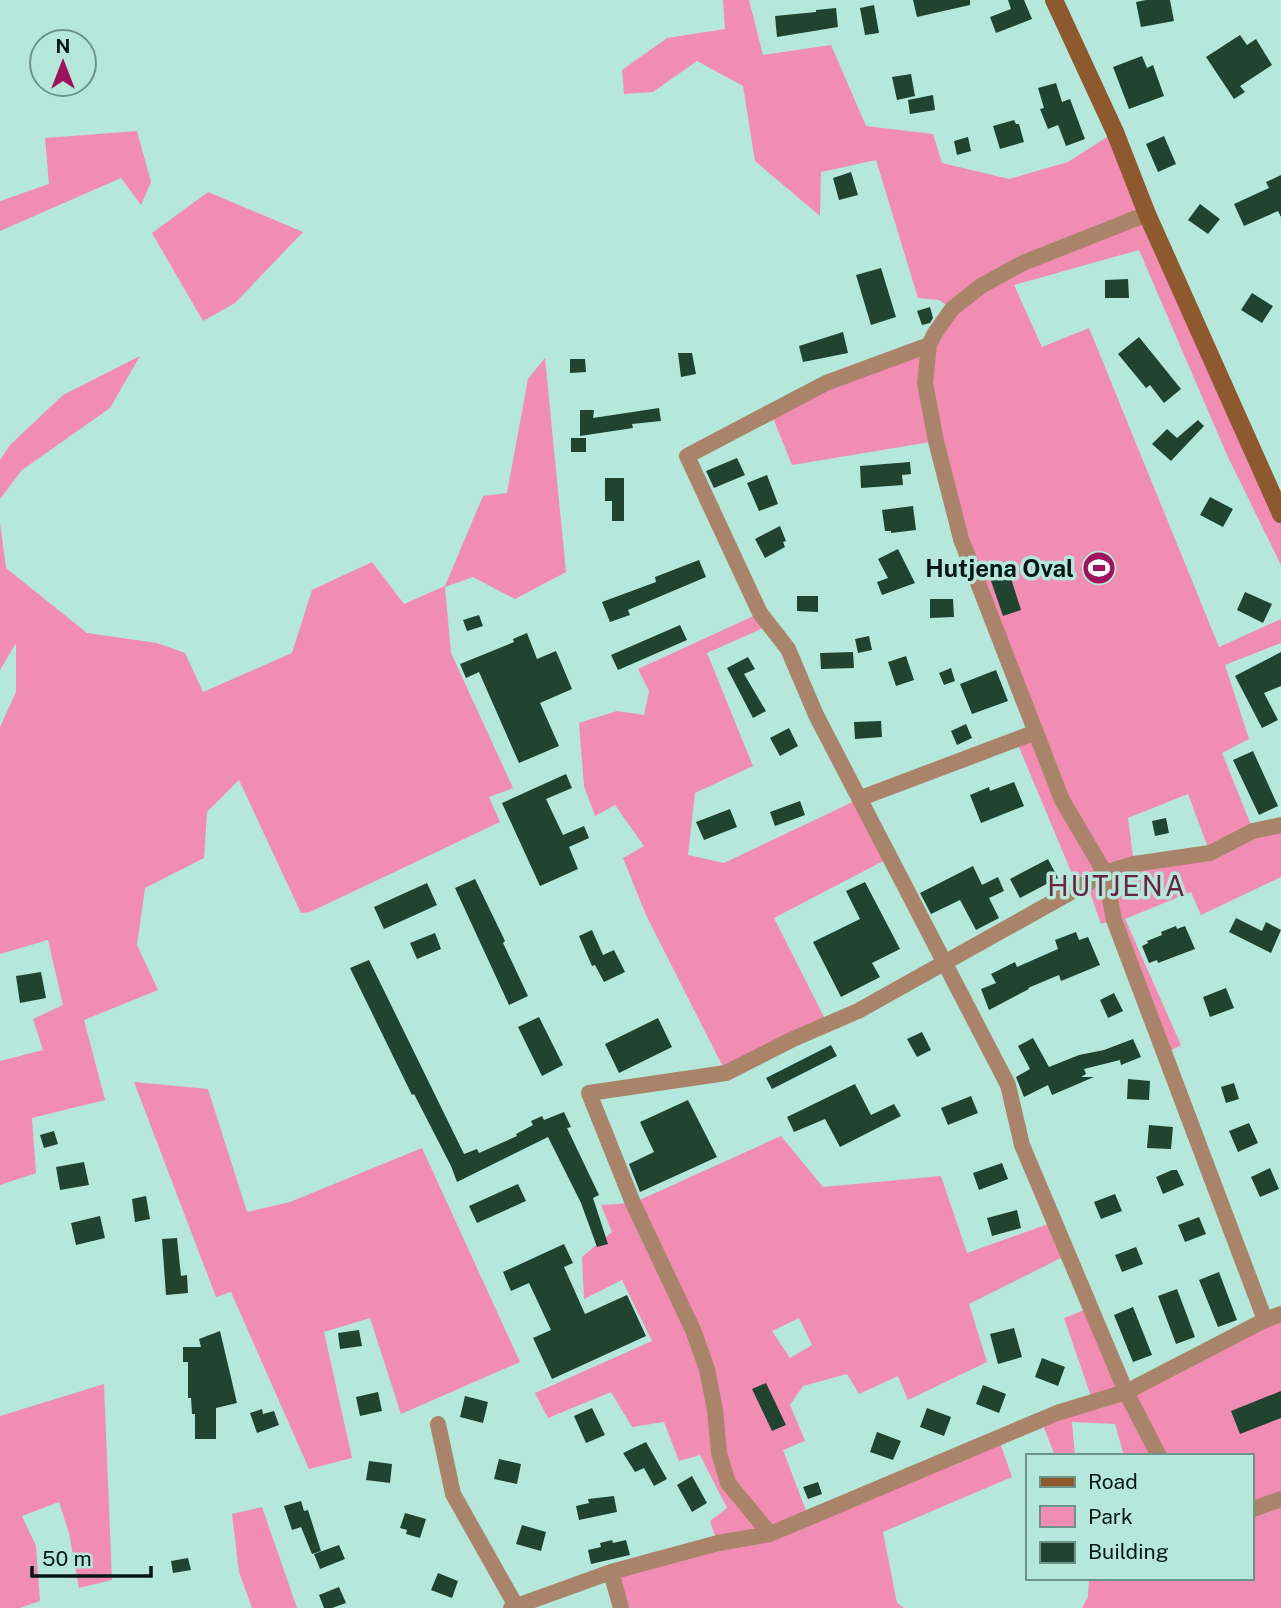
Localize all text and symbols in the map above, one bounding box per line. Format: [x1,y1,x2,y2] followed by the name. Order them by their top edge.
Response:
[28,28,98,98] north arrow
[56,35,70,57] text: N
[1080,549,1118,587] sports icon: Hutjena Oval
[925,554,1074,582] place label: Hutjena Oval
[1047,869,1187,902] district label: HUTJENA
[1026,1454,1253,1580] legend
[1088,1469,1138,1494] text: Road
[1088,1504,1133,1529] text: Park
[32,1534,150,1578] scale bar
[1088,1539,1169,1564] text: Building
[42,1546,92,1571] text: 50 m

